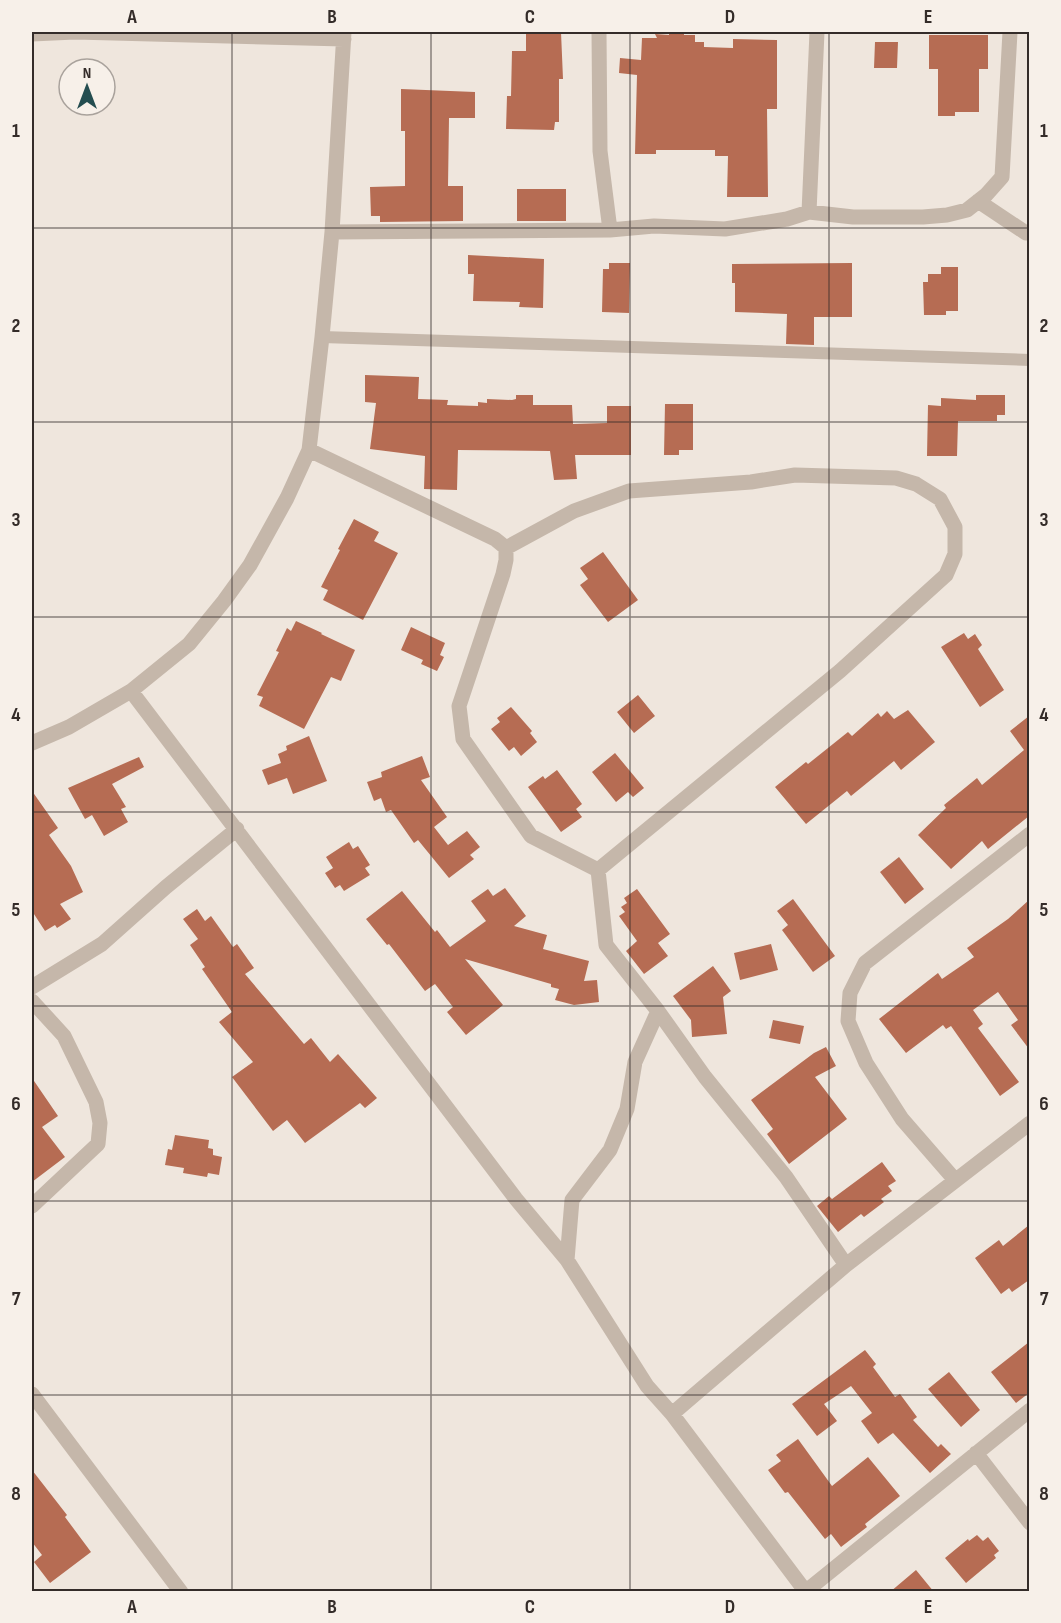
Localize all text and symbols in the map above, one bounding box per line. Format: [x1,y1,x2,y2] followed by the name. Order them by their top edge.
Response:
[126,5,137,29] text: A
[327,5,337,29] text: B
[525,5,535,29] text: C
[725,5,735,29] text: D
[924,5,932,29] text: E
[57,57,117,117] north arrow
[83,64,91,83] text: N
[12,119,20,143] text: 1
[1040,119,1048,143] text: 1
[12,314,20,338] text: 2
[1040,314,1048,338] text: 2
[12,508,21,532] text: 3
[1040,508,1049,532] text: 3
[11,703,21,727] text: 4
[1039,703,1049,727] text: 4
[12,898,21,922] text: 5
[1040,898,1049,922] text: 5
[11,1092,21,1116] text: 6
[1039,1092,1049,1116] text: 6
[12,1287,21,1311] text: 7
[1040,1287,1049,1311] text: 7
[11,1482,21,1506] text: 8
[1039,1482,1049,1506] text: 8
[126,1595,137,1619] text: A
[327,1595,337,1619] text: B
[525,1595,535,1619] text: C
[725,1595,735,1619] text: D
[924,1595,932,1619] text: E

